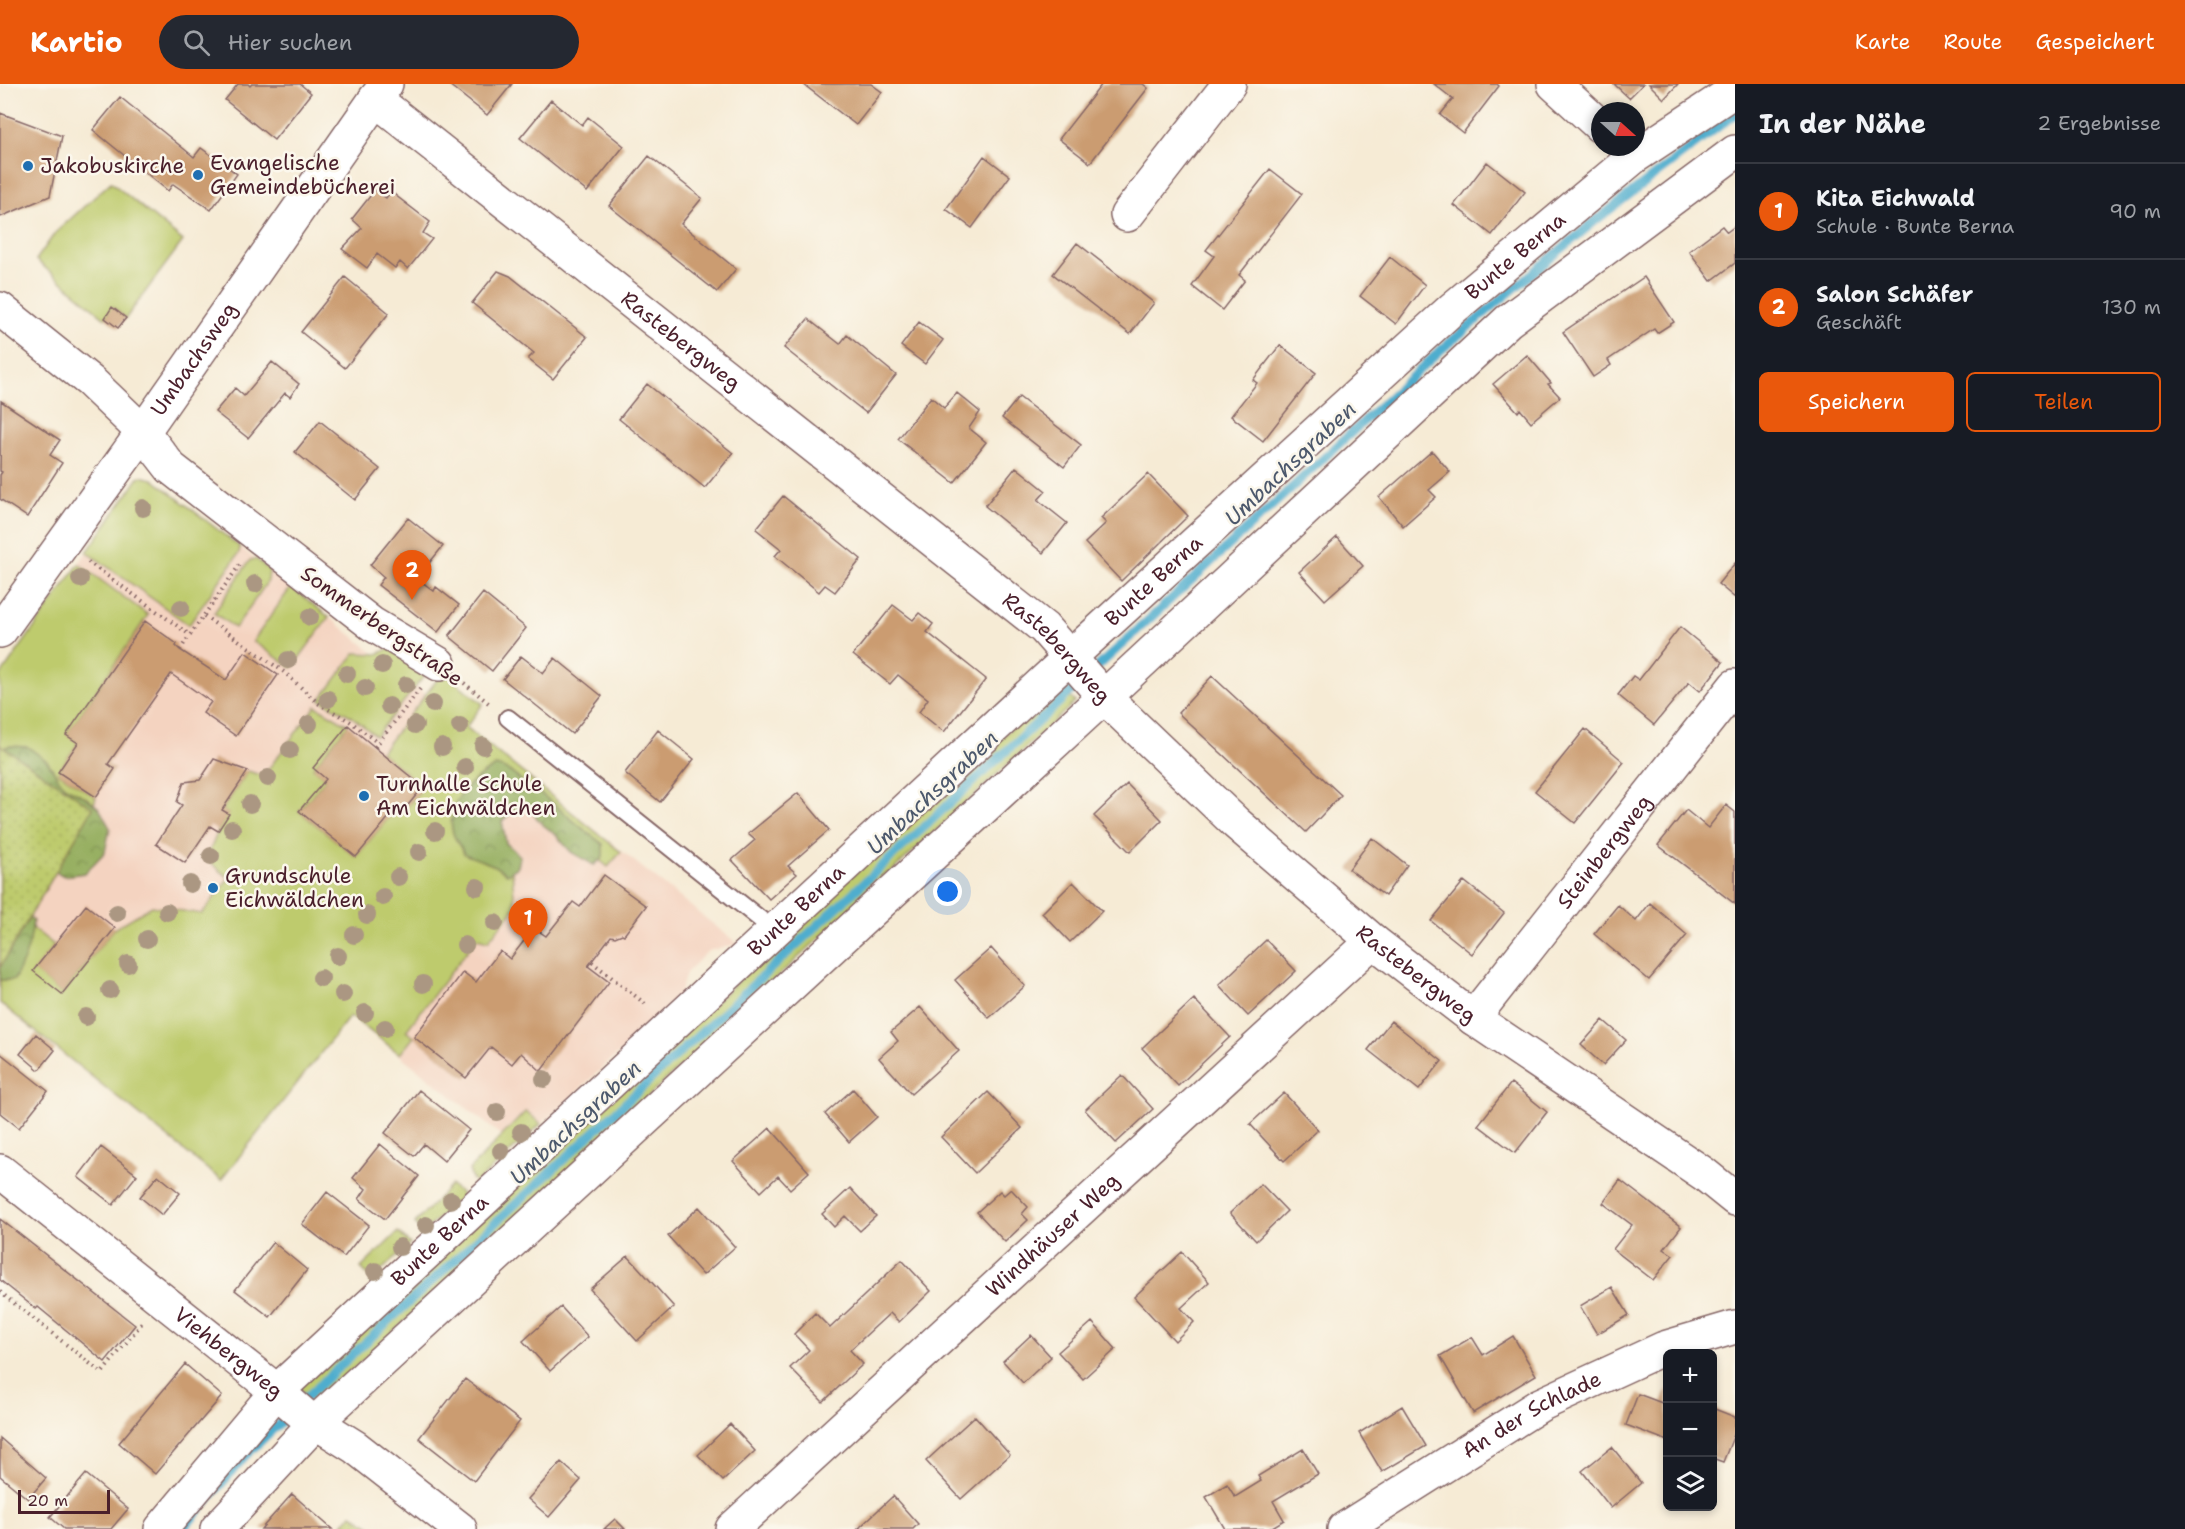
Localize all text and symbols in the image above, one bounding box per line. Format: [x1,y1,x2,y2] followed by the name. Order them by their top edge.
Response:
[159,15,579,69] search box
[30,23,123,61] text: Kartio
[180,26,213,59] icon: search
[228,28,352,57] text: Hier suchen
[1855,28,1910,56] text: Karte
[1943,28,2002,56] text: Route
[2035,28,2155,56] text: Gespeichert
[1591,102,1645,156] north arrow
[1759,106,1926,141] text: In der Nähe
[2037,110,2161,136] text: 2 Ergebnisse
[210,149,396,201] place label: Evangelische Gemeindebücherei
[40,152,184,180] place label: Jakobuskirche
[21,159,35,173] marker: Jakobuskirche
[191,168,205,182] marker: Evangelische Gemeindebücherei
[1816,184,1975,213] text: Kita Eichwald
[1774,198,1783,224] text: 1
[2109,198,2161,224] text: 90 m
[1459,206,1572,306] street label: Bunte Berna
[1816,213,2014,239] text: Schule · Bunte Berna
[1816,280,1973,309] text: Salon Schäfer
[615,285,747,397] street label: Rastebergweg
[1772,294,1786,320] text: 2
[2102,294,2161,320] text: 130 m
[144,297,243,422] street label: Umbachsweg
[1816,309,1902,335] text: Geschäft
[1759,372,1954,432] button: Speichern
[1966,372,2161,432] button: Teilen
[1218,395,1363,532] water label: Umbachsgraben
[1099,529,1209,633] street label: Bunte Berna
[392,550,432,600] pin: 2
[295,559,469,693] street label: Sommerbergstraße
[996,586,1117,709] street label: Rastebergweg
[860,724,1005,861] water label: Umbachsgraben
[376,770,555,822] place label: Turnhalle Schule Am Eichwäldchen
[357,789,371,803] marker: Turnhalle Schule Am Eichwäldchen
[1551,789,1658,914] street label: Steinbergweg
[742,858,851,962] street label: Bunte Berna
[225,862,364,914] place label: Grundschule Eichwäldchen
[933,877,962,906] your location
[206,881,220,895] marker: Grundschule Eichwäldchen
[508,898,548,948] pin: 1
[1350,918,1482,1030] street label: Rastebergweg
[503,1054,648,1191] water label: Umbachsgraben
[980,1167,1125,1303] street label: Windhäuser Weg
[385,1188,495,1293] street label: Bunte Berna
[168,1301,289,1405] street label: Viehbergweg
[1663,1349,1717,1511] map controls
[1663,1349,1717,1403] button: +
[1457,1365,1606,1465] street label: An der Schlade
[1663,1403,1717,1457] button: −
[1663,1457,1717,1511] button: layers
[18,1487,110,1514] scale bar
[27,1490,68,1511] text: 20 m

